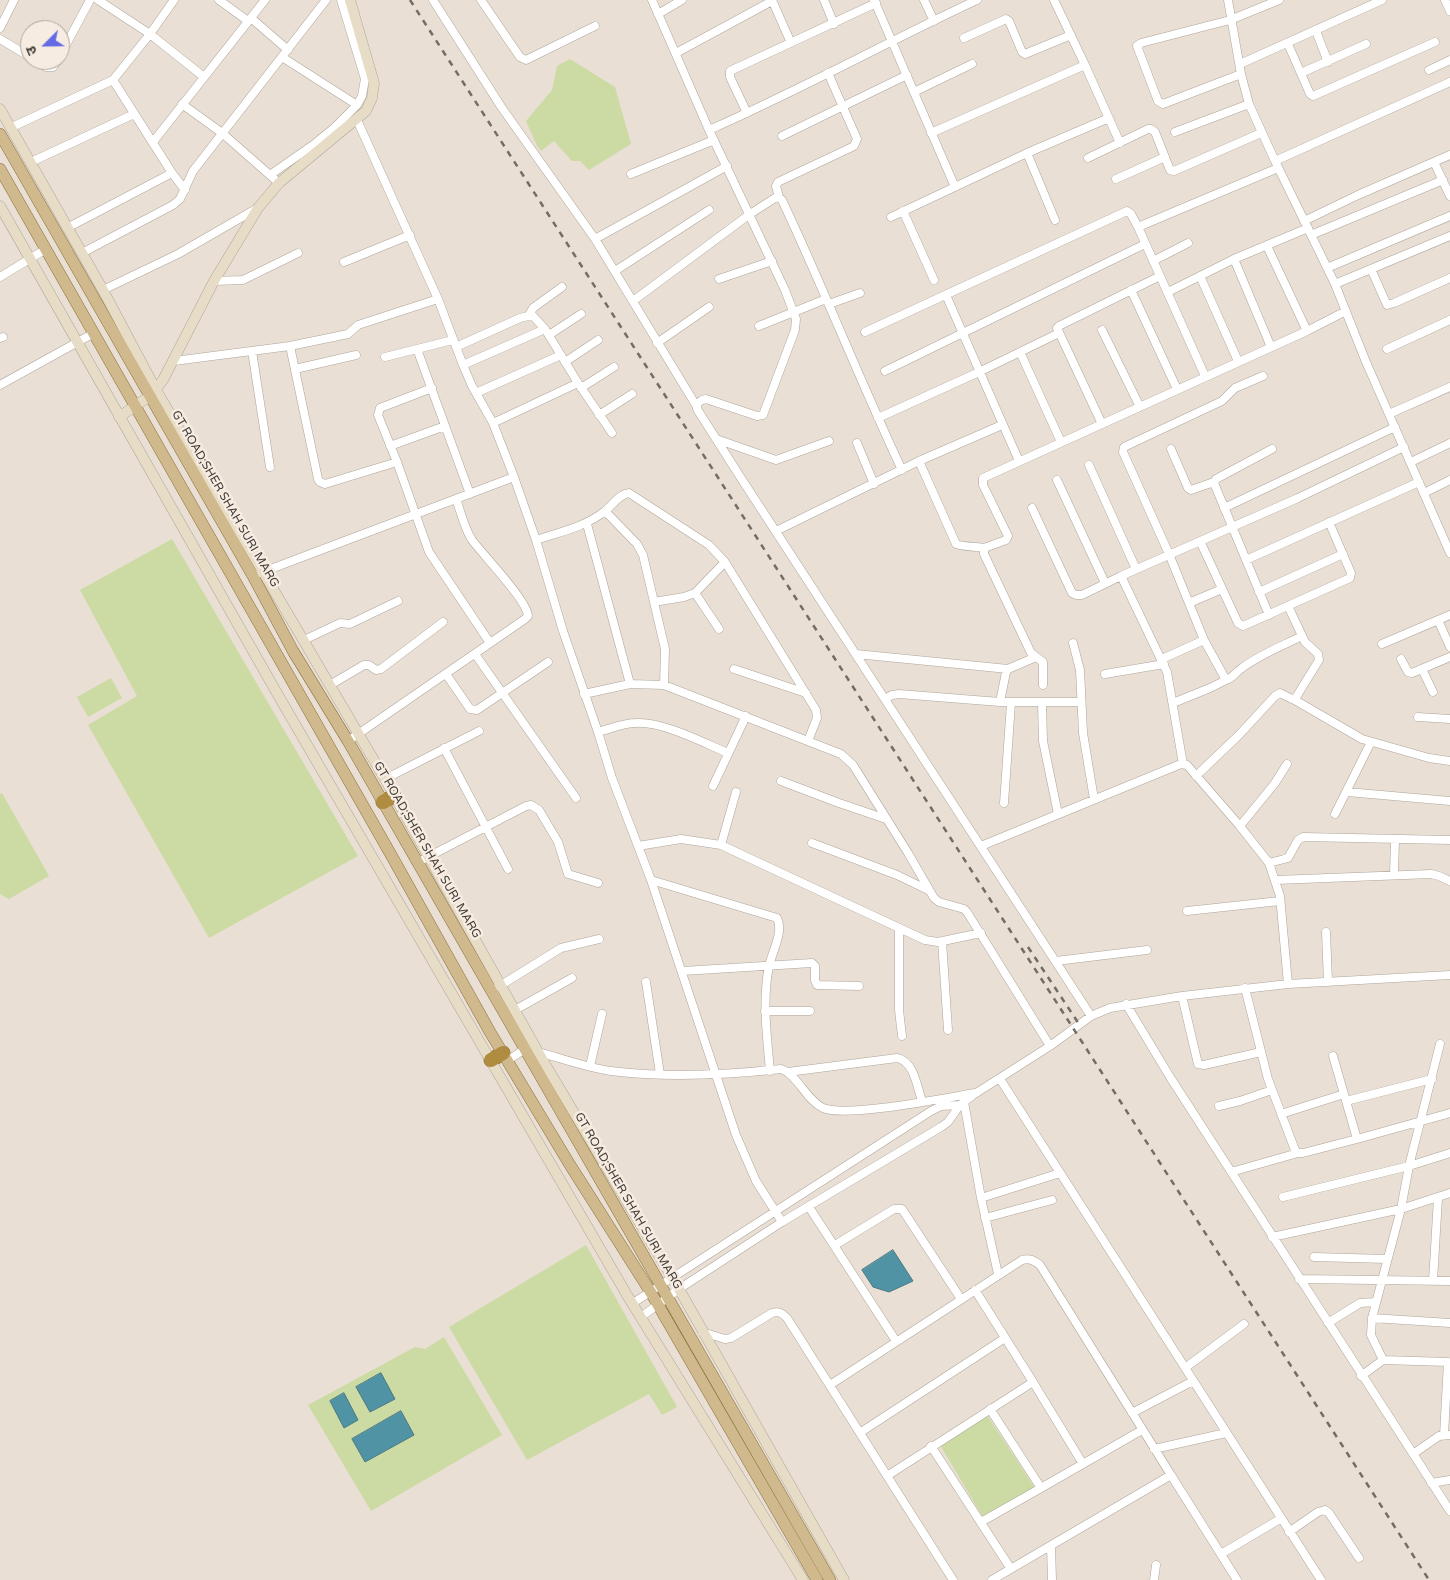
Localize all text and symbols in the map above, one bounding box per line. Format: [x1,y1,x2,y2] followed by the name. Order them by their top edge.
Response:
[20,20,70,70] north arrow
[22,44,41,58] text: उ
[168,408,282,590] street label: GT ROAD;SHER SHAH SURI MARG
[370,759,484,941] street label: GT ROAD;SHER SHAH SURI MARG
[571,1110,685,1292] street label: GT ROAD;SHER SHAH SURI MARG

